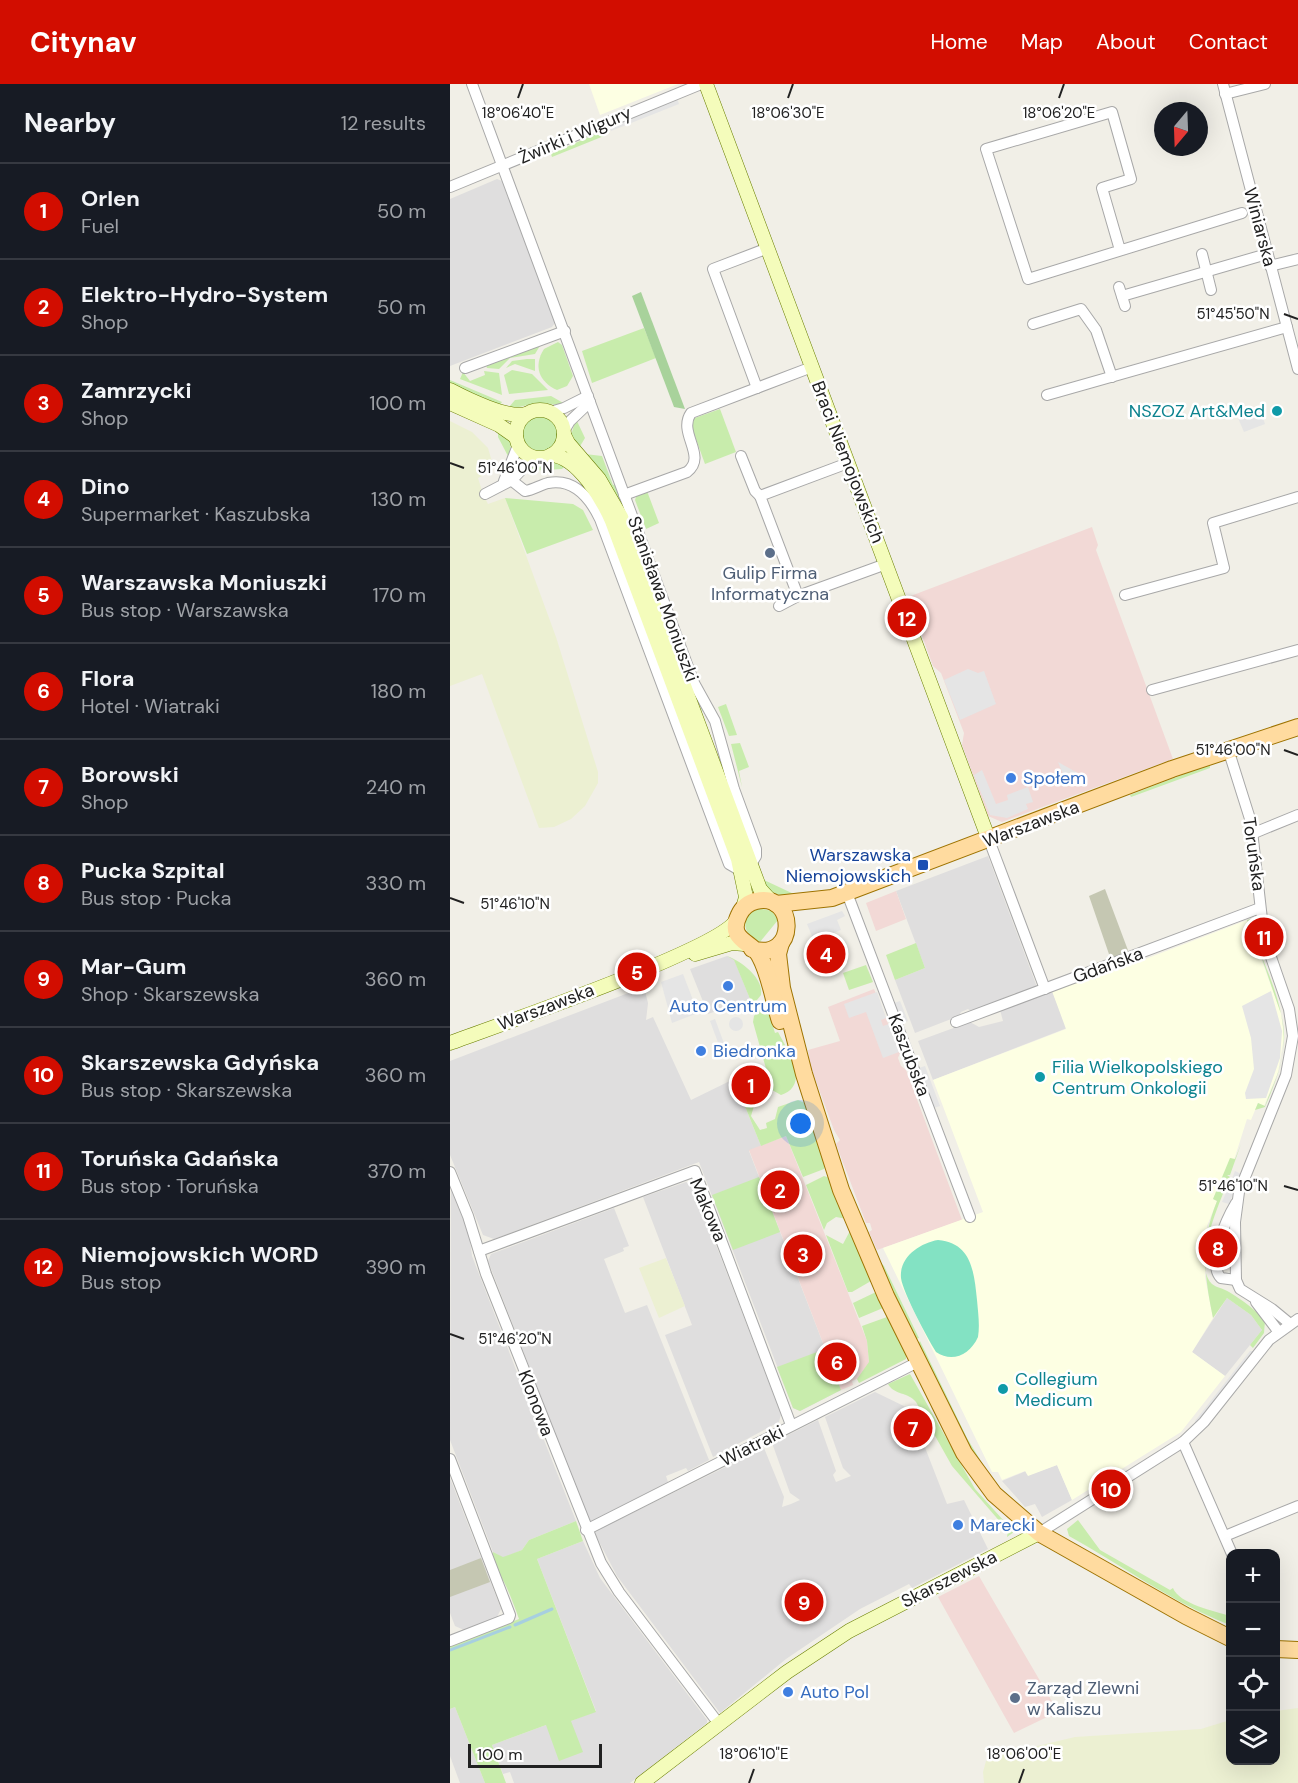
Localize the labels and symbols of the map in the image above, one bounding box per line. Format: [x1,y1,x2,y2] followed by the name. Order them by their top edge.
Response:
[515,100,635,170] street label: Żwirki i Wigury
[1154,102,1208,156] north arrow
[482,103,554,123] text: 18°06'40"E
[752,103,824,123] text: 18°06'30"E
[1023,103,1095,123] text: 18°06'20"E
[1238,185,1282,269] street label: Winiarska
[1196,304,1270,324] text: 51°45'50"N
[806,377,890,547] street label: Braci Niemojowskich
[1129,399,1265,423] place label: NSZOZ Art&Med
[1270,404,1284,418] marker: NSZOZ Art&Med
[477,458,553,478] text: 51°46'00"N
[622,513,704,685] street label: Stanisława Moniuszki
[763,546,777,560] marker: Gulip Firma Informatyczna
[711,561,829,606] place label: Gulip Firma Informatyczna
[888,596,926,640] pin: 12
[1195,740,1271,760] text: 51°46'00"N
[1023,766,1086,790] place label: Społem
[1004,771,1018,785] marker: Społem
[979,795,1083,853] street label: Warszawska
[1237,816,1271,892] street label: Toruńska
[786,843,911,888] place label: Warszawska Niemojowskich
[916,858,930,872] marker: Warszawska Niemojowskich
[480,894,550,914] text: 51°46'10"N
[1244,914,1284,960] pin: 11
[806,932,845,976] pin: 4
[1070,941,1146,989] street label: Gdańska
[618,950,657,994] pin: 5
[494,978,598,1036] street label: Warszawska
[721,979,735,993] marker: Auto Centrum
[669,994,787,1018] place label: Auto Centrum
[882,1010,936,1100] street label: Kaszubska
[713,1039,796,1063] place label: Biedronka
[694,1044,708,1058] marker: Biedronka
[1052,1055,1223,1100] place label: Filia Wielkopolskiego Centrum Onkologii
[732,1062,770,1108] pin: 1
[1033,1070,1047,1084] marker: Filia Wielkopolskiego Centrum Onkologii
[786,1109,815,1138] your location
[760,1168,800,1212] pin: 2
[684,1175,732,1245] street label: Makowa
[1198,1176,1268,1196] text: 51°46'10"N
[1198,1226,1238,1270] pin: 8
[784,1232,822,1276] pin: 3
[478,1329,552,1349] text: 51°46'20"N
[818,1340,856,1384] pin: 6
[512,1366,560,1440] street label: Klonowa
[1015,1367,1098,1412] place label: Collegium Medicum
[996,1382,1010,1396] marker: Collegium Medicum
[894,1406,932,1450] pin: 7
[716,1420,788,1472] street label: Wiatraki
[1092,1466,1130,1512] pin: 10
[970,1513,1035,1537] place label: Marecki
[951,1518,965,1532] marker: Marecki
[897,1545,1001,1613] street label: Skarszewska
[784,1580,824,1624] pin: 9
[1027,1676,1139,1721] place label: Zarząd Zlewni w Kaliszu
[800,1680,869,1704] place label: Auto Pol
[781,1685,795,1699] marker: Auto Pol
[1008,1691,1022,1705] marker: Zarząd Zlewni w Kaliszu
[468,1741,602,1768] scale bar
[720,1744,788,1764] text: 18°06'10"E
[987,1744,1061,1764] text: 18°06'00"E

